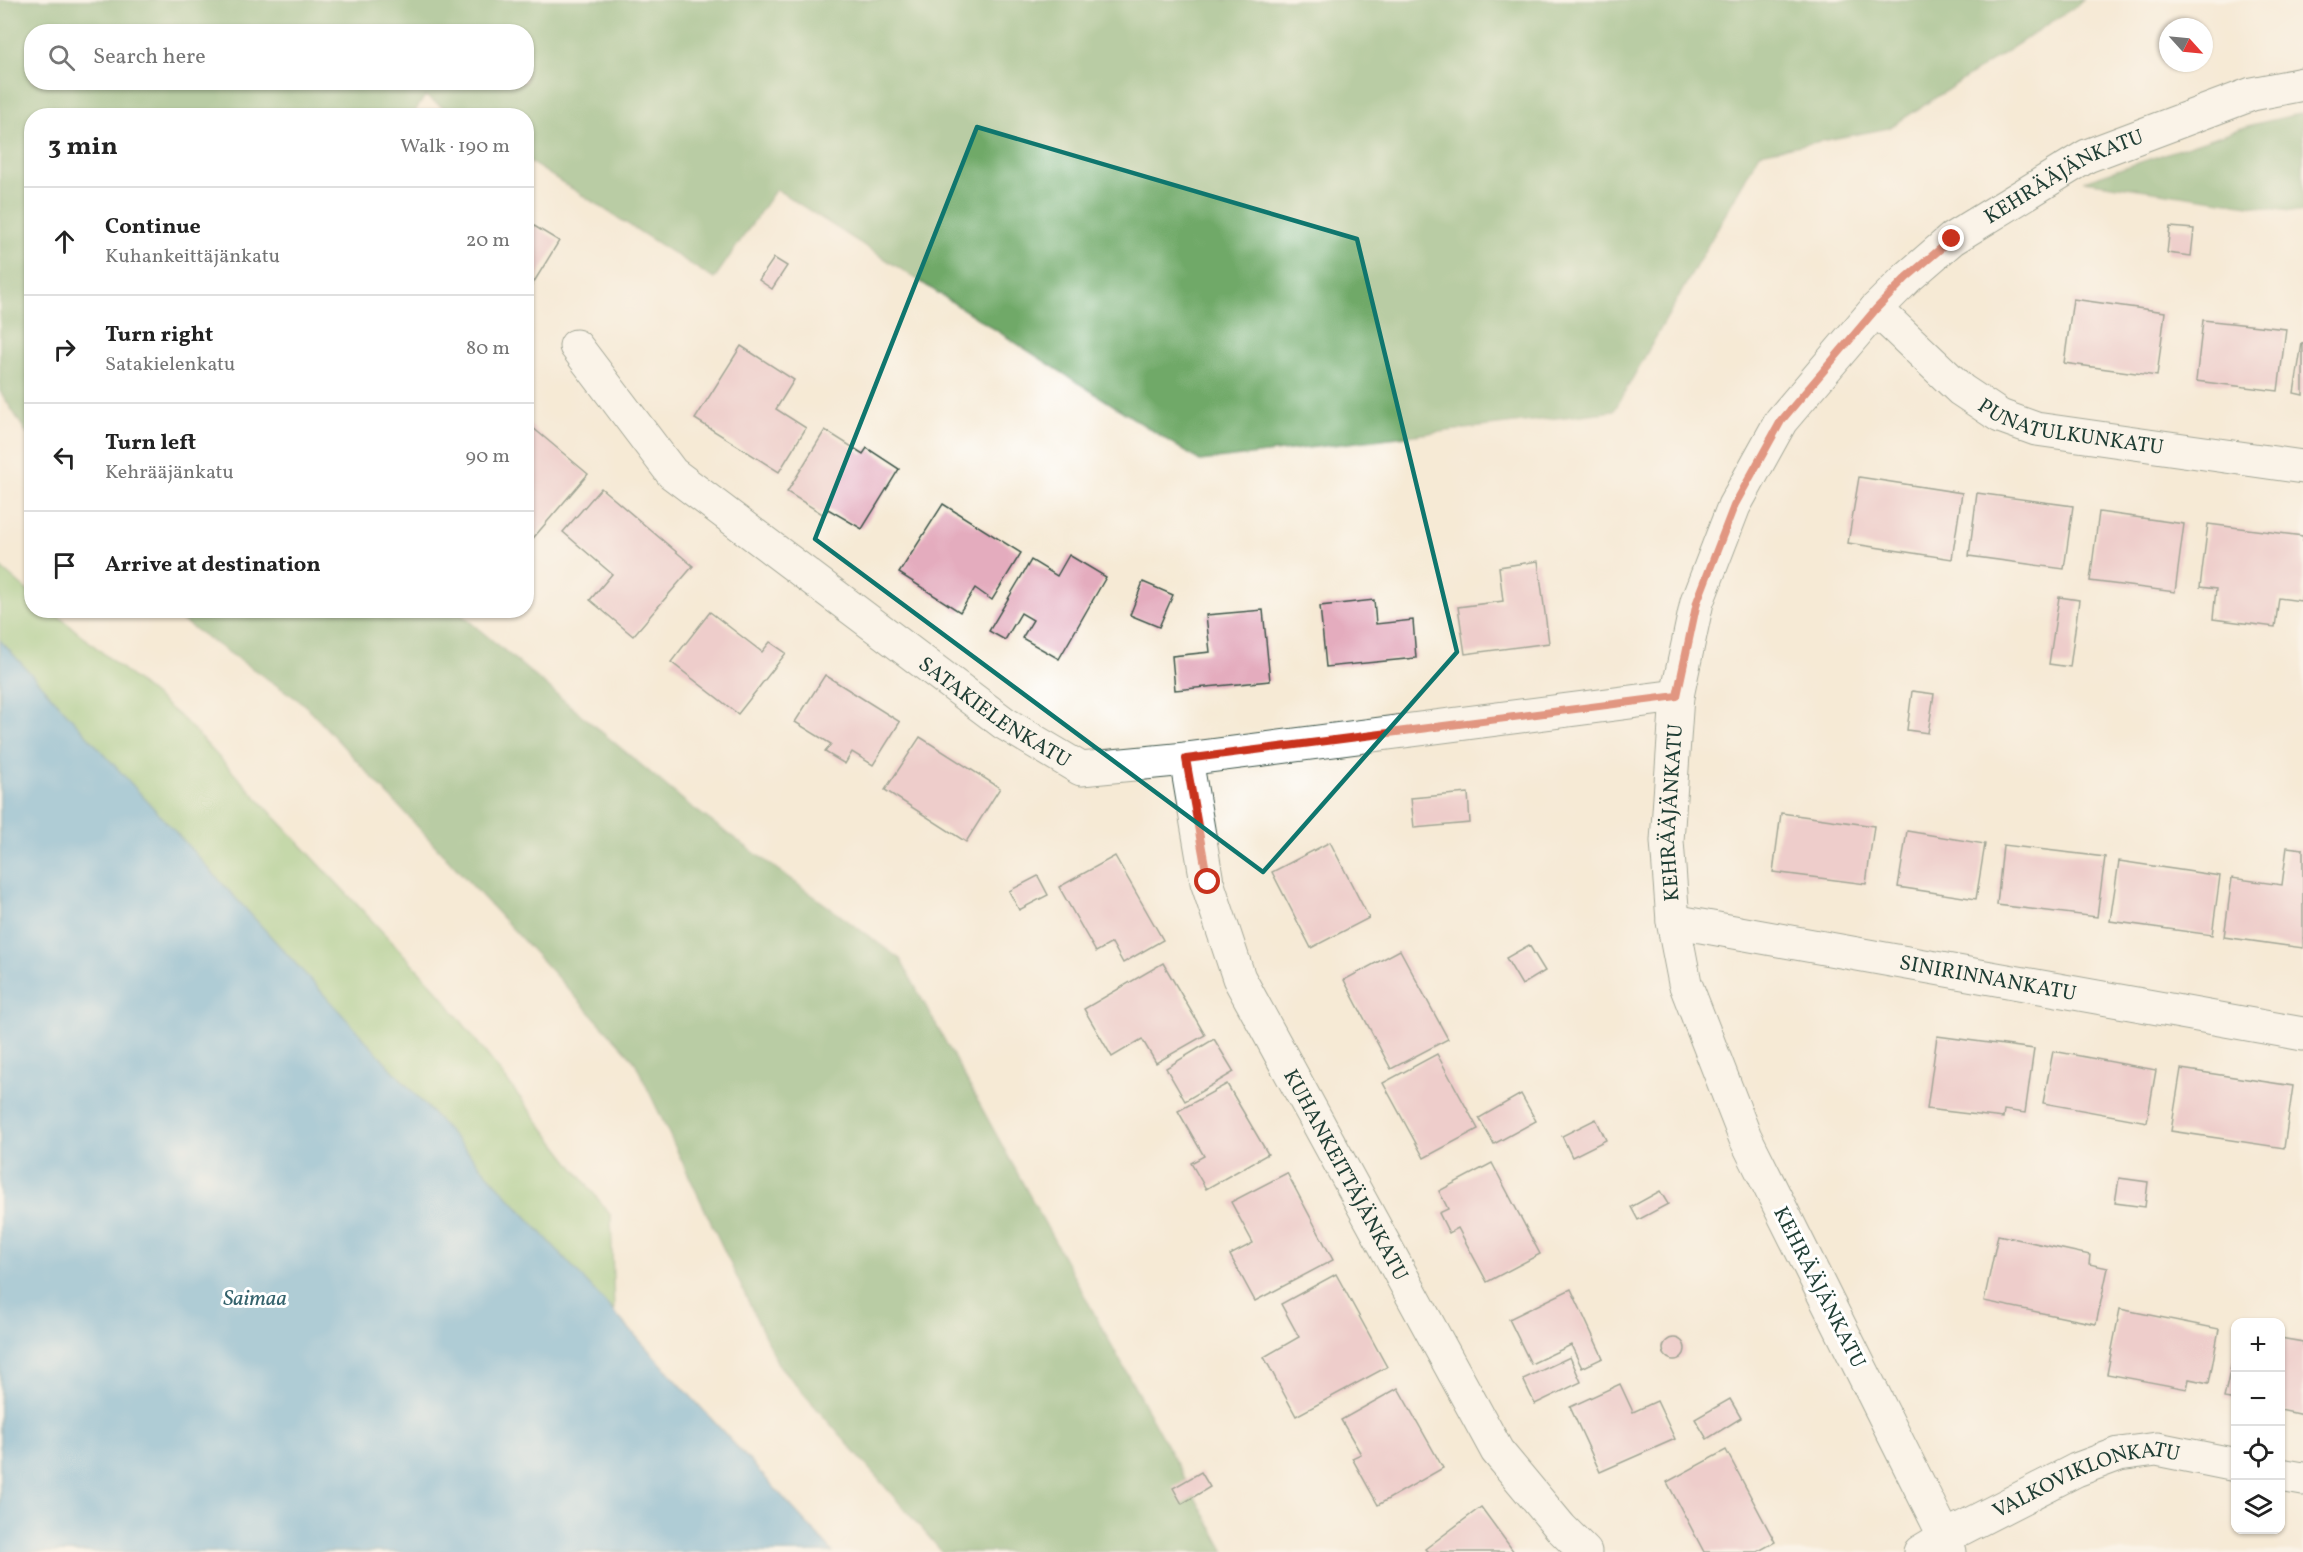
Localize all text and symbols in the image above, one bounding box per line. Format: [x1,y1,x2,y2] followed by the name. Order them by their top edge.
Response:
[2159,18,2213,72] north arrow
[24,24,534,90] search box
[45,41,78,74] icon: search
[93,42,206,73] text: Search here
[1979,123,2148,232] street label: KEHRÄÄJÄNKATU
[48,129,118,165] text: 3 min
[400,133,510,161] text: Walk · 190 m
[105,212,201,243] text: Continue
[48,225,81,258] icon: ahead
[1938,225,1964,251] route end
[466,227,510,255] text: 20 m
[105,243,280,271] text: Kuhankeittäjänkatu
[105,320,213,351] text: Turn right
[48,333,81,366] icon: right
[466,335,510,363] text: 80 m
[105,351,235,379] text: Satakielenkatu
[1972,392,2165,463] street label: PUNATULKUNKATU
[105,428,196,459] text: Turn left
[48,441,81,474] icon: left
[466,443,510,471] text: 90 m
[105,459,234,487] text: Kehrääjänkatu
[48,549,81,582] icon: arrive
[105,550,321,581] text: Arrive at destination
[912,651,1076,776] street label: SATAKIELENKATU
[1654,723,1691,903] street label: KEHRÄÄJÄNKATU
[1194,868,1220,894] route start
[1897,949,2078,1009] street label: SINIRINNANKATU
[1275,1064,1414,1286] street label: KUHANKEITTÄJÄNKATU
[1765,1202,1872,1374] street label: KEHRÄÄJÄNKATU
[223,1284,287,1315] water label: Saimaa
[2231,1318,2285,1534] map controls
[2231,1318,2285,1372] button: +
[2231,1372,2285,1426] button: −
[2231,1426,2285,1480] button: locate
[1988,1436,2182,1526] street label: VALKOVIKLONKATU
[2231,1480,2285,1534] button: layers

